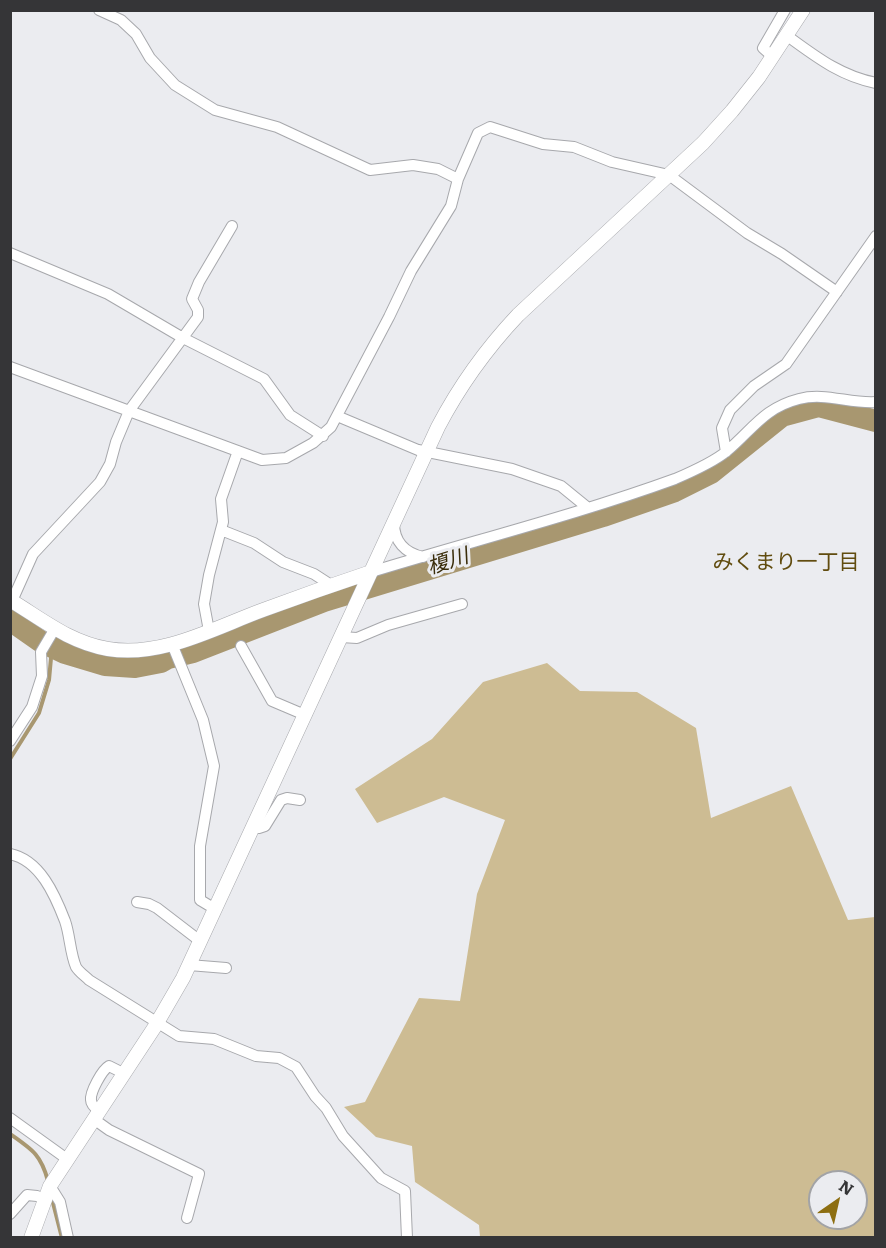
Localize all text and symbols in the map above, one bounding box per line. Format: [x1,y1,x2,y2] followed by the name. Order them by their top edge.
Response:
[424,544,472,580] water label: 榎川
[713,550,859,576] district label: みくまり一丁目
[808,1170,868,1230] north arrow
[835,1173,859,1200] text: N

